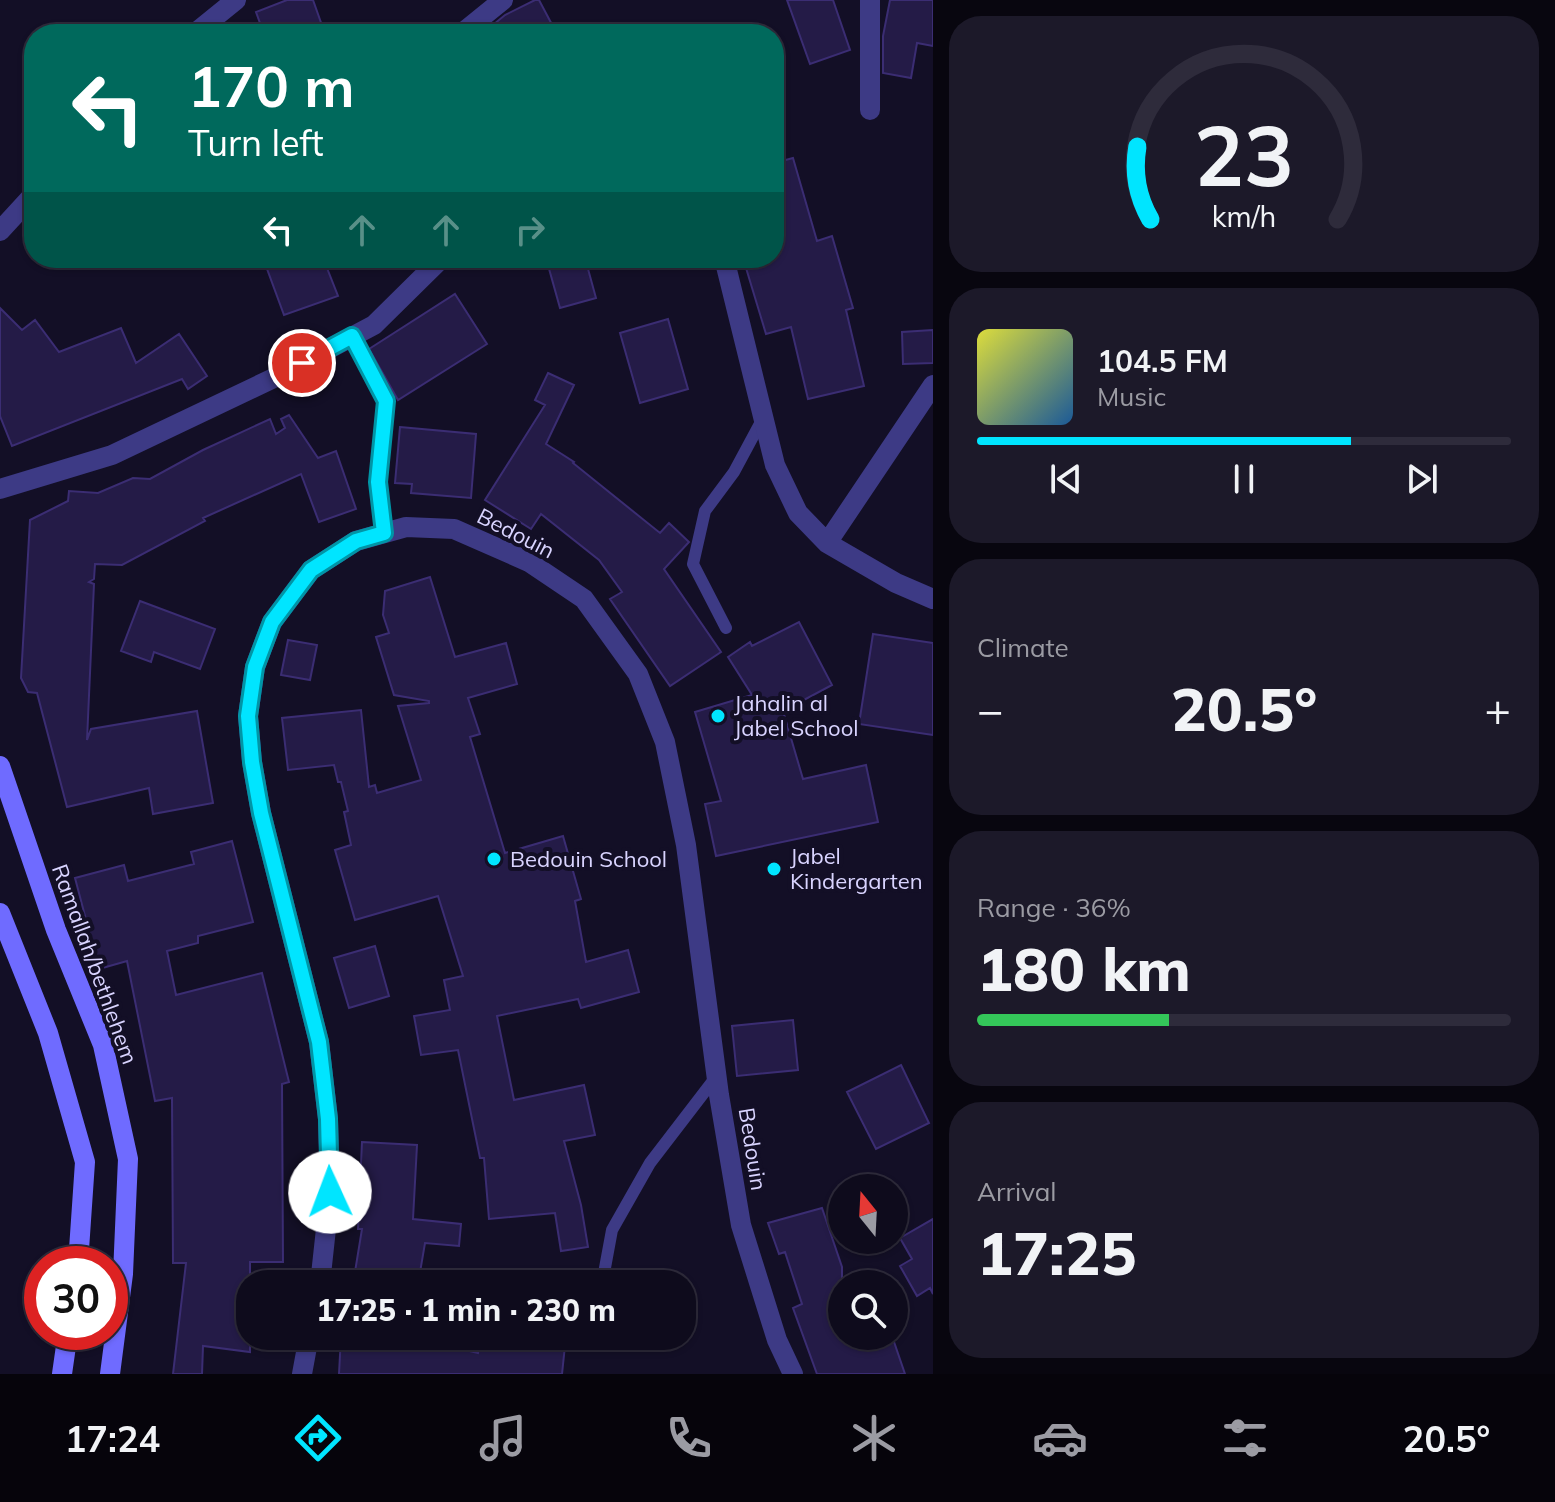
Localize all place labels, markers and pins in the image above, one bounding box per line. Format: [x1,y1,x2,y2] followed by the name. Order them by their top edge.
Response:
[268,329,336,397] pin
[734,689,858,742] place label: Jahalin al Jabel School
[709,707,727,725] marker: Jahalin al Jabel School
[790,842,923,895] place label: Jabel Kindergarten
[510,845,667,873] place label: Bedouin School
[485,850,503,868] marker: Bedouin School
[765,860,783,878] marker: Jabel Kindergarten

